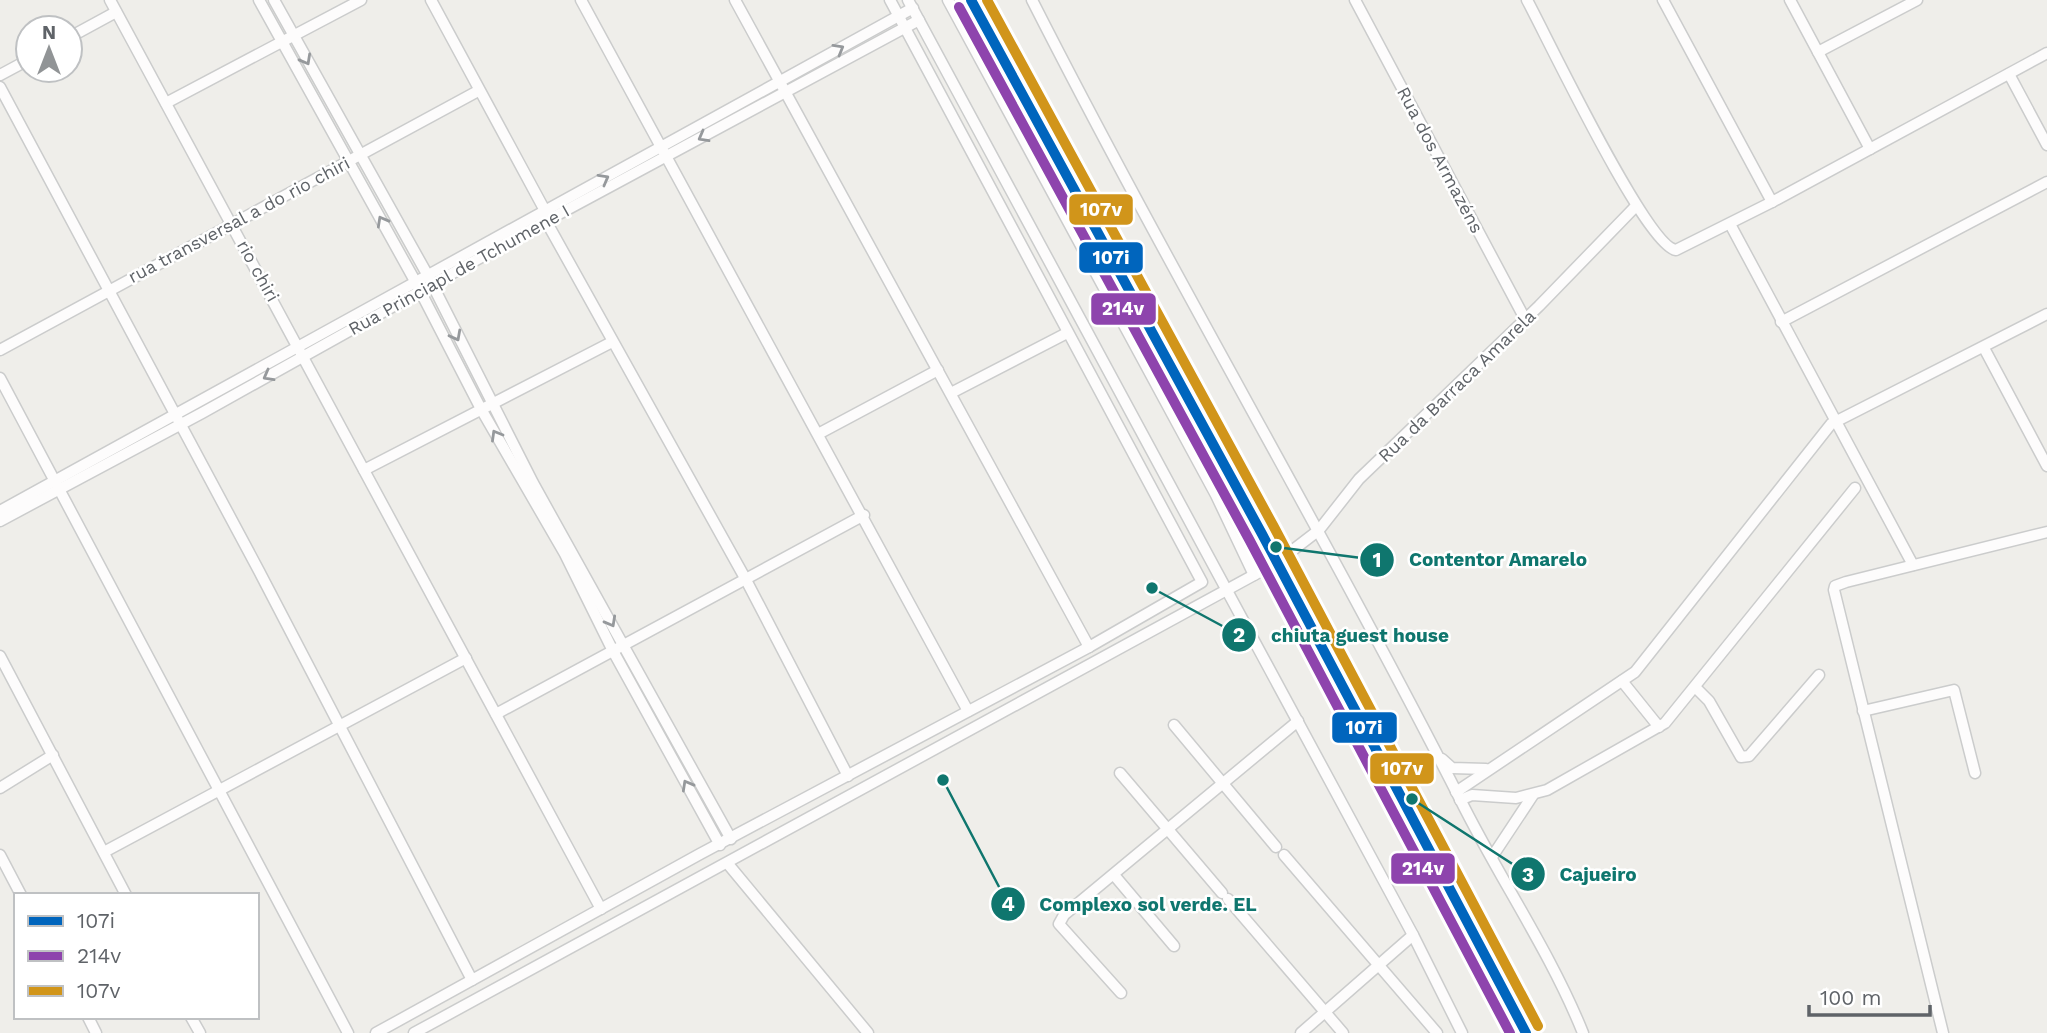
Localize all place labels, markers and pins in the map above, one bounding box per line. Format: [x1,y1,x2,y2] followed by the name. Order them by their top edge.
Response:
[1359,540,1601,580] callout: Contentor Amarelo
[1222,615,1463,655] callout: chiuta guest house
[1510,854,1650,894] callout: Cajueiro
[990,884,1272,924] callout: Complexo sol verde. EL

